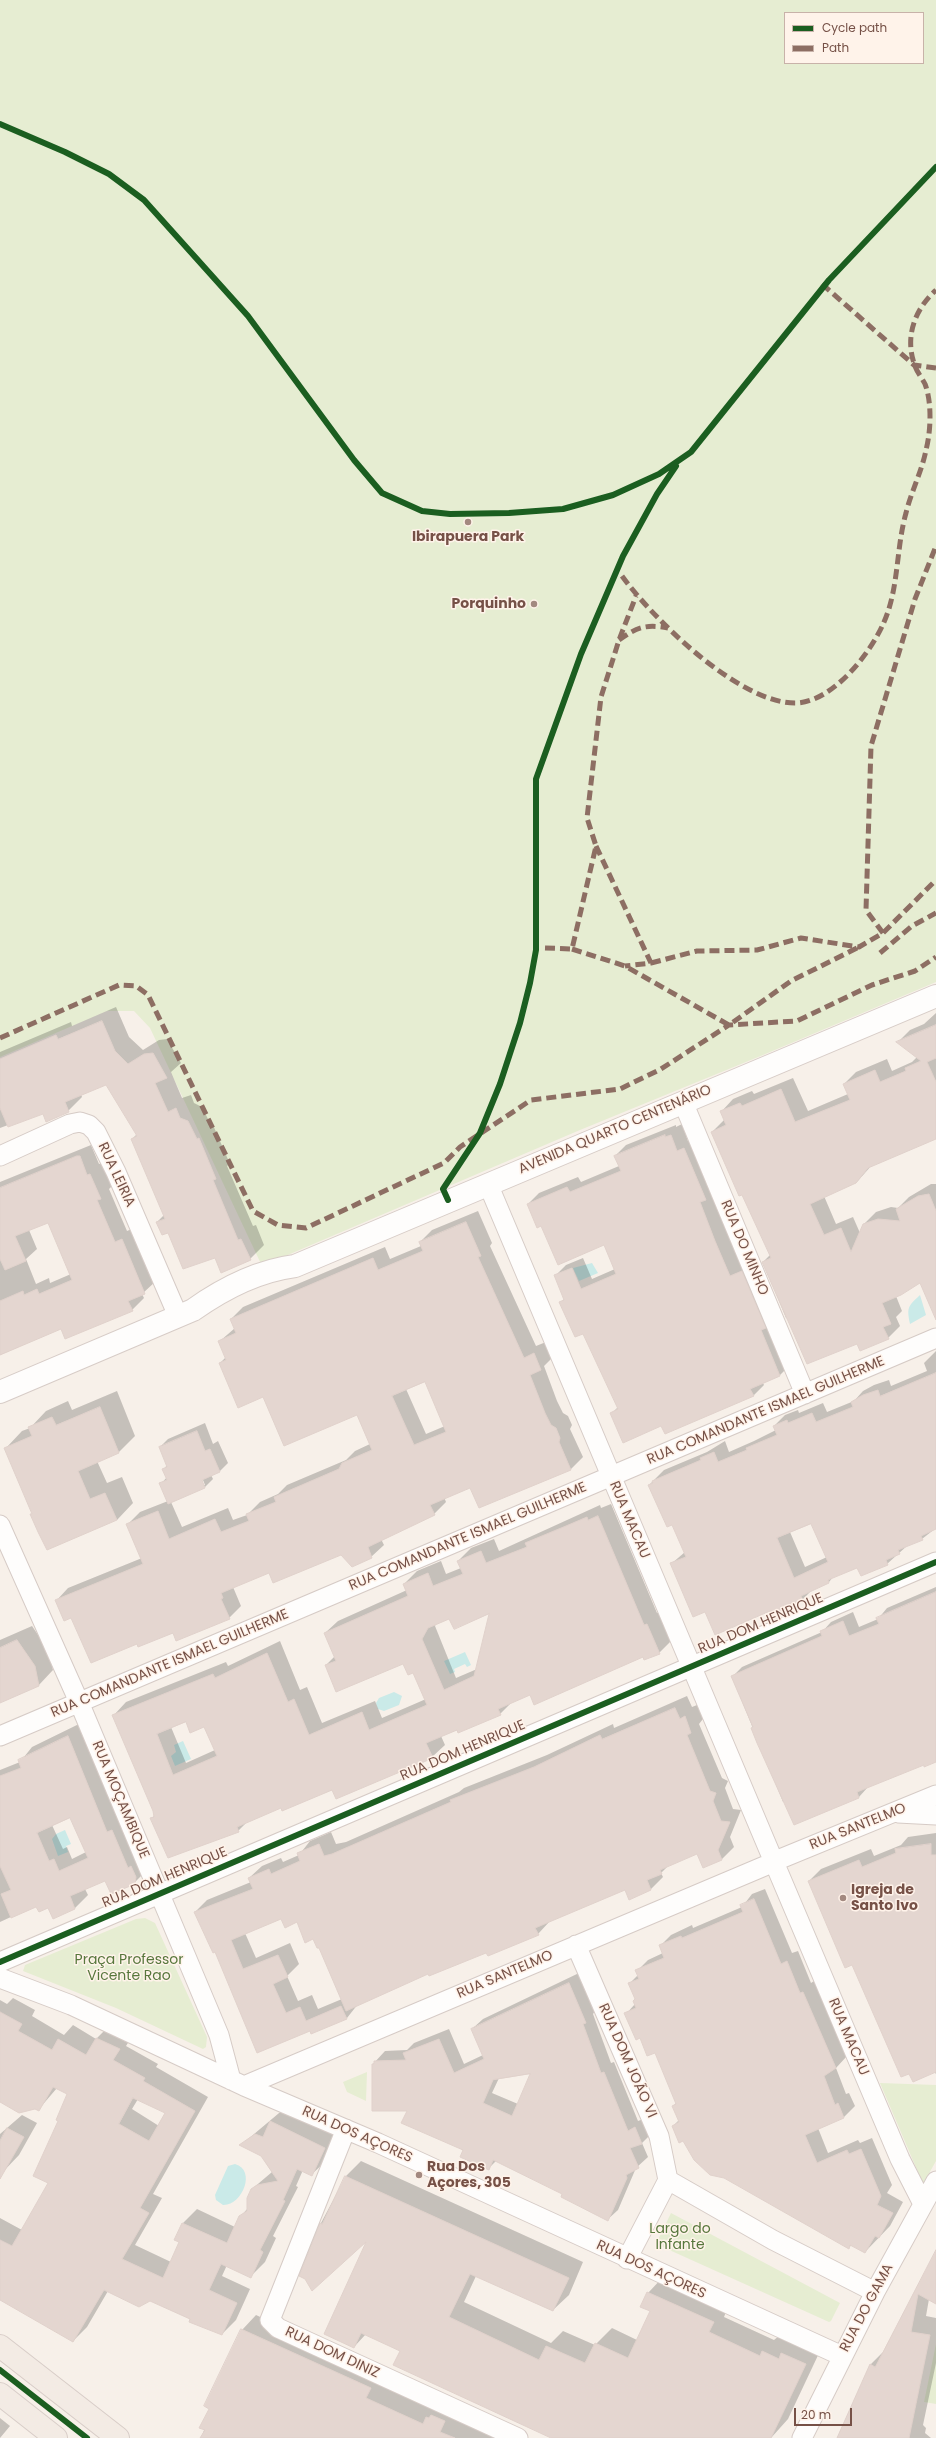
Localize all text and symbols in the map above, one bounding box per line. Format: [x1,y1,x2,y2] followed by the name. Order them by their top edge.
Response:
[784,12,924,64] legend
[822,19,887,36] text: Cycle path
[822,39,849,56] text: Path
[463,517,473,527] marker: Ibirapuera Park
[412,529,524,545] place label: Ibirapuera Park
[451,596,526,612] place label: Porquinho
[529,599,539,609] marker: Porquinho
[516,1082,714,1178] street label: AVENIDA QUARTO CENTENÁRIO
[94,1140,138,1210] street label: RUA LEIRIA
[716,1198,772,1298] street label: RUA DO MINHO
[645,1353,887,1469] street label: RUA COMANDANTE ISMAEL GUILHERME
[347,1479,589,1595] street label: RUA COMANDANTE ISMAEL GUILHERME
[605,1479,653,1561] street label: RUA MACAU
[696,1590,826,1658] street label: RUA DOM HENRIQUE
[49,1606,291,1722] street label: RUA COMANDANTE ISMAEL GUILHERME
[398,1717,528,1785] street label: RUA DOM HENRIQUE
[88,1739,152,1861] street label: RUA MOÇAMBIQUE
[807,1800,909,1854] street label: RUA SANTELMO
[100,1844,230,1912] street label: RUA DOM HENRIQUE
[851,1882,918,1914] place label: Igreja de Santo Ivo
[838,1893,848,1903] marker: Igreja de Santo Ivo
[455,1947,555,2003] street label: RUA SANTELMO
[75,1952,183,1984] park label: Praça Professor Vicente Rao
[824,1996,872,2078] street label: RUA MACAU
[594,2001,660,2121] street label: RUA DOM JOÃO VI
[299,2103,415,2167] street label: RUA DOS AÇORES
[427,2159,511,2192] place label: Rua Dos Açores, 305
[414,2170,424,2180] marker: Rua Dos Açores, 305
[649,2221,711,2254] park label: Largo do Infante
[593,2237,709,2303] street label: RUA DOS AÇORES
[837,2261,897,2355] street label: RUA DO GAMA
[282,2324,382,2382] street label: RUA DOM DINIZ
[796,2400,854,2426] scale bar
[801,2406,831,2423] text: 20 m

